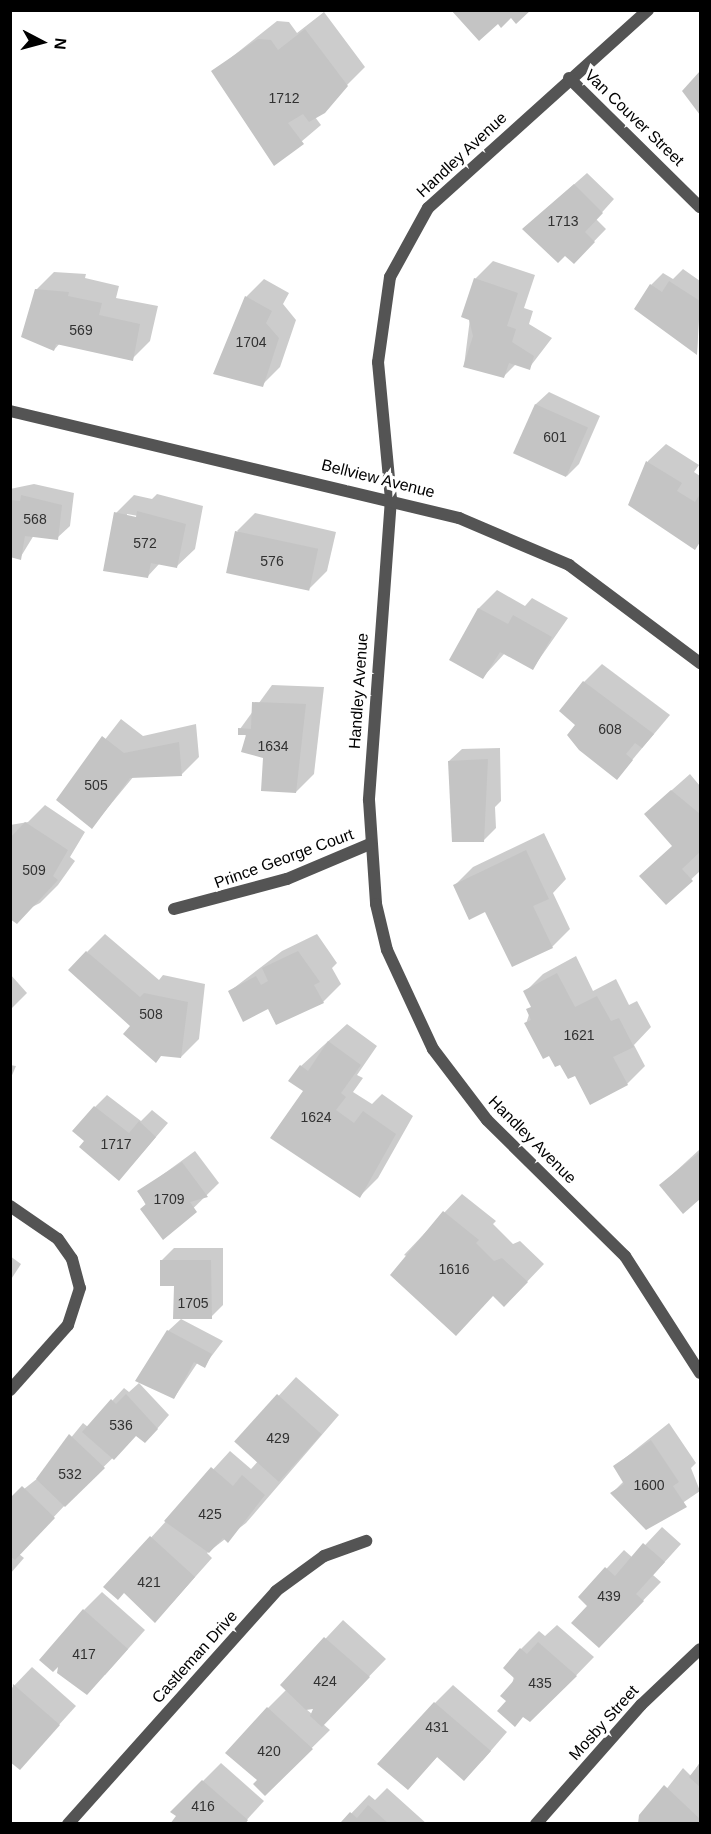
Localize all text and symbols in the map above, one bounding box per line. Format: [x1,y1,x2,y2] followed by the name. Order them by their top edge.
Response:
[12,12,72,72] north arrow
[51,37,69,51] text: N
[580,66,688,170] street label: Van Couver Street
[268,90,300,106] house number: 1712
[413,108,511,202] street label: Handley Avenue
[547,213,579,229] house number: 1713
[69,322,93,338] house number: 569
[235,334,267,350] house number: 1704
[543,429,567,445] house number: 601
[319,456,437,502] street label: Bellview Avenue
[23,511,47,527] house number: 568
[133,535,157,551] house number: 572
[260,553,284,569] house number: 576
[345,632,373,750] street label: Handley Avenue
[598,721,622,737] house number: 608
[257,738,289,754] house number: 1634
[84,777,108,793] house number: 505
[212,825,356,893] street label: Prince George Court
[22,862,46,878] house number: 509
[139,1006,163,1022] house number: 508
[563,1027,595,1043] house number: 1621
[484,1092,580,1188] street label: Handley Avenue
[300,1109,332,1125] house number: 1624
[100,1136,132,1152] house number: 1717
[153,1191,185,1207] house number: 1709
[438,1261,470,1277] house number: 1616
[177,1295,209,1311] house number: 1705
[109,1417,133,1433] house number: 536
[266,1430,290,1446] house number: 429
[58,1466,82,1482] house number: 532
[633,1477,665,1493] house number: 1600
[198,1506,222,1522] house number: 425
[137,1574,161,1590] house number: 421
[597,1588,621,1604] house number: 439
[148,1607,242,1707] street label: Castleman Drive
[72,1646,96,1662] house number: 417
[313,1673,337,1689] house number: 424
[528,1675,552,1691] house number: 435
[565,1682,643,1764] street label: Mosby Street
[425,1719,449,1735] house number: 431
[257,1743,281,1759] house number: 420
[191,1798,215,1814] house number: 416

